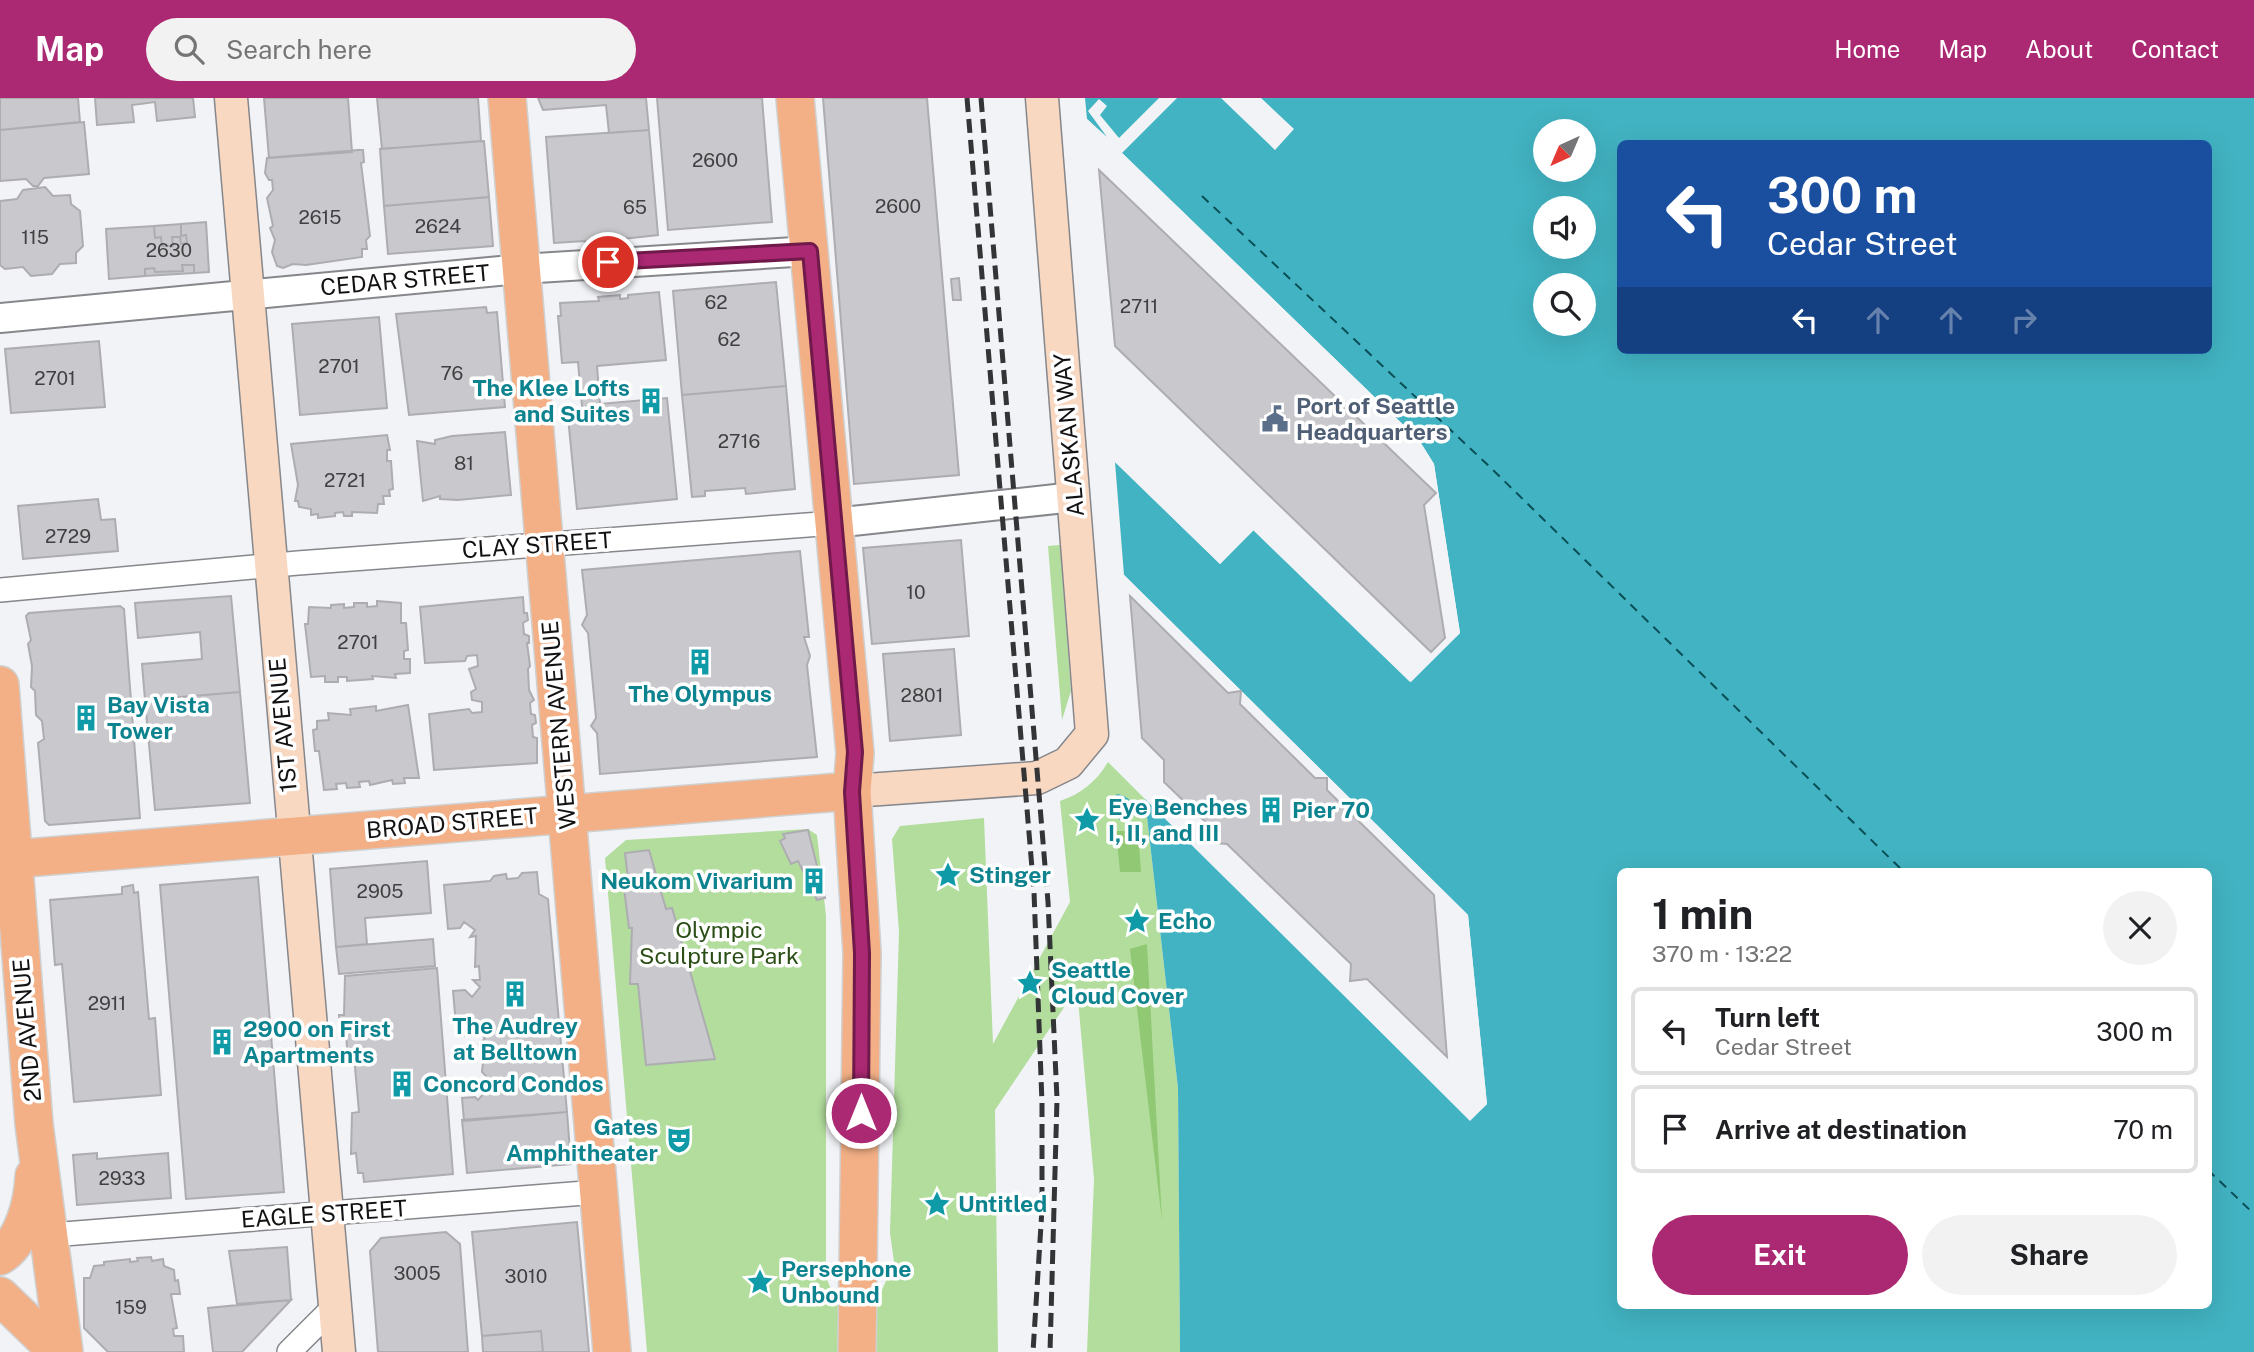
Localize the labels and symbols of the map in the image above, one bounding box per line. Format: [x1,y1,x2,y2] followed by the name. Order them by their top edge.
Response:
[1533,119,1596,182] north arrow
[692,149,738,171] house number: 2600
[875,195,921,217] house number: 2600
[623,196,647,218] house number: 65
[298,206,342,228] house number: 2615
[415,215,461,237] house number: 2624
[21,226,49,248] house number: 115
[578,232,638,292] pin
[146,239,192,261] house number: 2630
[319,259,491,300] street label: CEDAR STREET
[704,291,728,313] house number: 62
[1120,295,1158,317] house number: 2711
[717,328,741,350] house number: 62
[1048,352,1089,518] street label: ALASKAN WAY
[318,355,360,377] house number: 2701
[441,362,463,384] house number: 76
[34,367,76,389] house number: 2701
[472,374,630,427] place label: The Klee Lofts and Suites
[636,386,666,416] building icon: The Klee Lofts and Suites
[1296,392,1455,445] place label: Port of Seattle Headquarters
[1260,404,1290,434] public building icon: Port of Seattle Headquarters
[718,430,760,452] house number: 2716
[454,452,474,474] house number: 81
[324,469,366,491] house number: 2721
[45,525,91,547] house number: 2729
[461,526,613,563] street label: CLAY STREET
[906,581,926,603] house number: 10
[536,620,581,830] street label: WESTERN AVENUE
[337,631,379,653] house number: 2701
[685,647,715,677] building icon: The Olympus
[263,657,302,793] street label: 1ST AVENUE
[628,680,772,707] place label: The Olympus
[901,684,943,706] house number: 2801
[107,691,210,744] place label: Bay Vista Tower
[71,703,101,733] building icon: Bay Vista Tower
[1108,793,1248,846] place label: Eye Benches I, II, and III
[1256,795,1286,825] building icon: Pier 70
[1292,796,1370,823] place label: Pier 70
[365,802,539,843] street label: BROAD STREET
[1072,805,1102,835] place icon: Eye Benches I, II, and III
[933,860,963,890] place icon: Stinger
[969,861,1051,888] place label: Stinger
[799,866,829,896] building icon: Neukom Vivarium
[600,867,793,894] place label: Neukom Vivarium
[357,880,403,902] house number: 2905
[1122,906,1152,936] place icon: Echo
[1158,907,1212,934] place label: Echo
[639,916,799,969] park label: Olympic Sculpture Park
[1051,956,1184,1009] place label: Seattle Cloud Cover
[7,957,46,1103] street label: 2ND AVENUE
[1015,968,1045,998] place icon: Seattle Cloud Cover
[500,979,530,1009] building icon: The Audrey at Belltown
[88,992,126,1014] house number: 2911
[452,1012,578,1065] place label: The Audrey at Belltown
[243,1015,391,1068] place label: 2900 on First Apartments
[207,1027,237,1057] building icon: 2900 on First Apartments
[387,1069,417,1099] building icon: Concord Condos
[423,1070,604,1097] place label: Concord Condos
[824,1076,898,1150] position arrow
[506,1113,658,1166] place label: Gates Amphitheater
[664,1125,694,1155] theatre icon: Gates Amphitheater
[99,1167,145,1189] house number: 2933
[922,1189,952,1219] place icon: Untitled
[958,1190,1047,1217] place label: Untitled
[240,1194,408,1233] street label: EAGLE STREET
[781,1255,911,1308] place label: Persephone Unbound
[393,1262,441,1284] house number: 3005
[505,1265,547,1287] house number: 3010
[745,1267,775,1297] place icon: Persephone Unbound
[115,1296,147,1318] house number: 159

